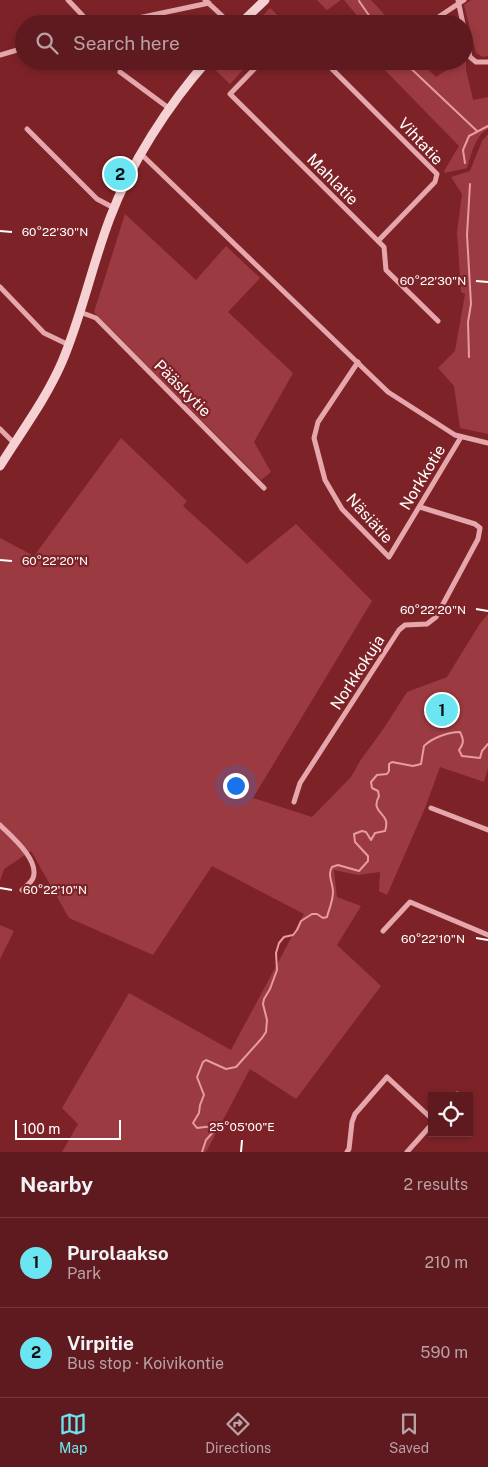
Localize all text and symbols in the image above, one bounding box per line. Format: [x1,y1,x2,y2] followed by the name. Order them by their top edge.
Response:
[15,15,473,70] search box
[33,29,61,57] icon: search
[73,32,180,54] text: Search here
[394,114,447,169] street label: Vihtatie
[303,150,362,209] street label: Mahlatie
[104,155,136,193] pin: 2
[22,225,88,239] text: 60°22'30"N
[400,274,466,288] text: 60°22'30"N
[150,356,215,421] street label: Pääskytie
[396,441,449,513] street label: Norkkotie
[342,489,397,547] street label: Näsiätie
[22,554,88,568] text: 60°22'20"N
[400,603,466,617] text: 60°22'20"N
[326,631,389,713] street label: Norkkokuja
[426,691,458,729] pin: 1
[223,773,249,799] your location
[23,883,87,897] text: 60°22'10"N
[401,932,465,946] text: 60°22'10"N
[428,1092,473,1137] map controls
[428,1092,473,1137] button: locate
[15,1117,121,1140] scale bar
[209,1120,275,1134] text: 25°05'00"E
[22,1121,60,1137] text: 100 m
[20,1172,93,1197] text: Nearby
[403,1175,468,1194] text: 2 results
[67,1242,169,1264] text: Purolaakso
[33,1253,39,1272] text: 1
[424,1253,468,1272] text: 210 m
[67,1264,101,1283] text: Park
[67,1332,134,1354] text: Virpitie
[31,1343,41,1362] text: 2
[420,1343,468,1362] text: 590 m
[67,1354,224,1373] text: Bus stop · Koivikontie
[59,1410,87,1456] tab: Map
[205,1410,271,1456] tab: Directions
[389,1410,429,1456] tab: Saved

